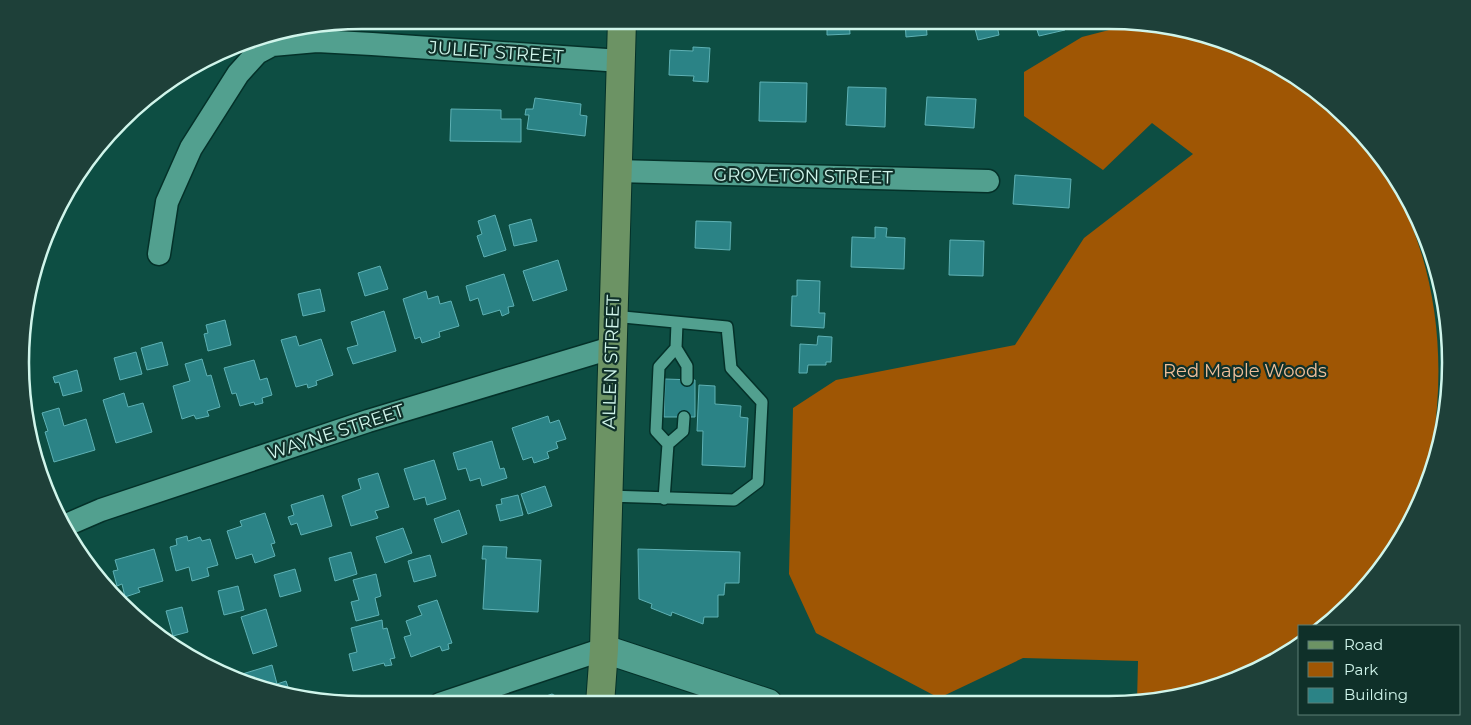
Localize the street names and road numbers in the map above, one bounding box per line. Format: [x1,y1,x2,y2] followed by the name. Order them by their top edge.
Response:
[427,36,565,68] street label: JULIET STREET
[713,163,893,189] street label: GROVETON STREET
[598,294,624,429] street label: ALLEN STREET
[265,399,408,464] street label: WAYNE STREET

